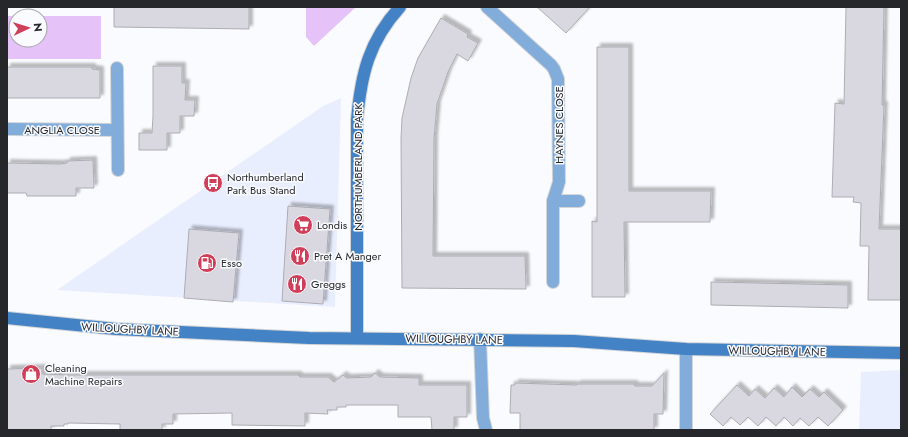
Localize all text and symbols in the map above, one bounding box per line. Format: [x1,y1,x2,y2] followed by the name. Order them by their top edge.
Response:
[8,8,48,48] north arrow
[30,22,46,32] text: N
[551,86,567,164] street label: HAYNES CLOSE
[350,103,366,231] street label: NORTHUMBERLAND PARK
[24,122,100,138] street label: ANGLIA CLOSE
[227,169,304,198] place label: Northumberland Park Bus Stand
[202,172,224,194] bus stop icon: Northumberland Park Bus Stand
[292,214,314,236] supermarket icon: Londis
[317,217,348,233] place label: Londis
[289,245,311,267] restaurant icon: Pret A Manger
[314,248,381,264] place label: Pret A Manger
[196,252,218,274] fuel station icon: Esso
[221,255,242,271] place label: Esso
[286,273,308,295] restaurant icon: Greggs
[311,276,346,292] place label: Greggs
[81,318,179,340] street label: WILLOUGHBY LANE
[405,330,503,348] street label: WILLOUGHBY LANE
[728,342,826,360] street label: WILLOUGHBY LANE
[45,360,123,389] place label: Cleaning Machine Repairs
[20,363,42,385] shop icon: Cleaning Machine Repairs

